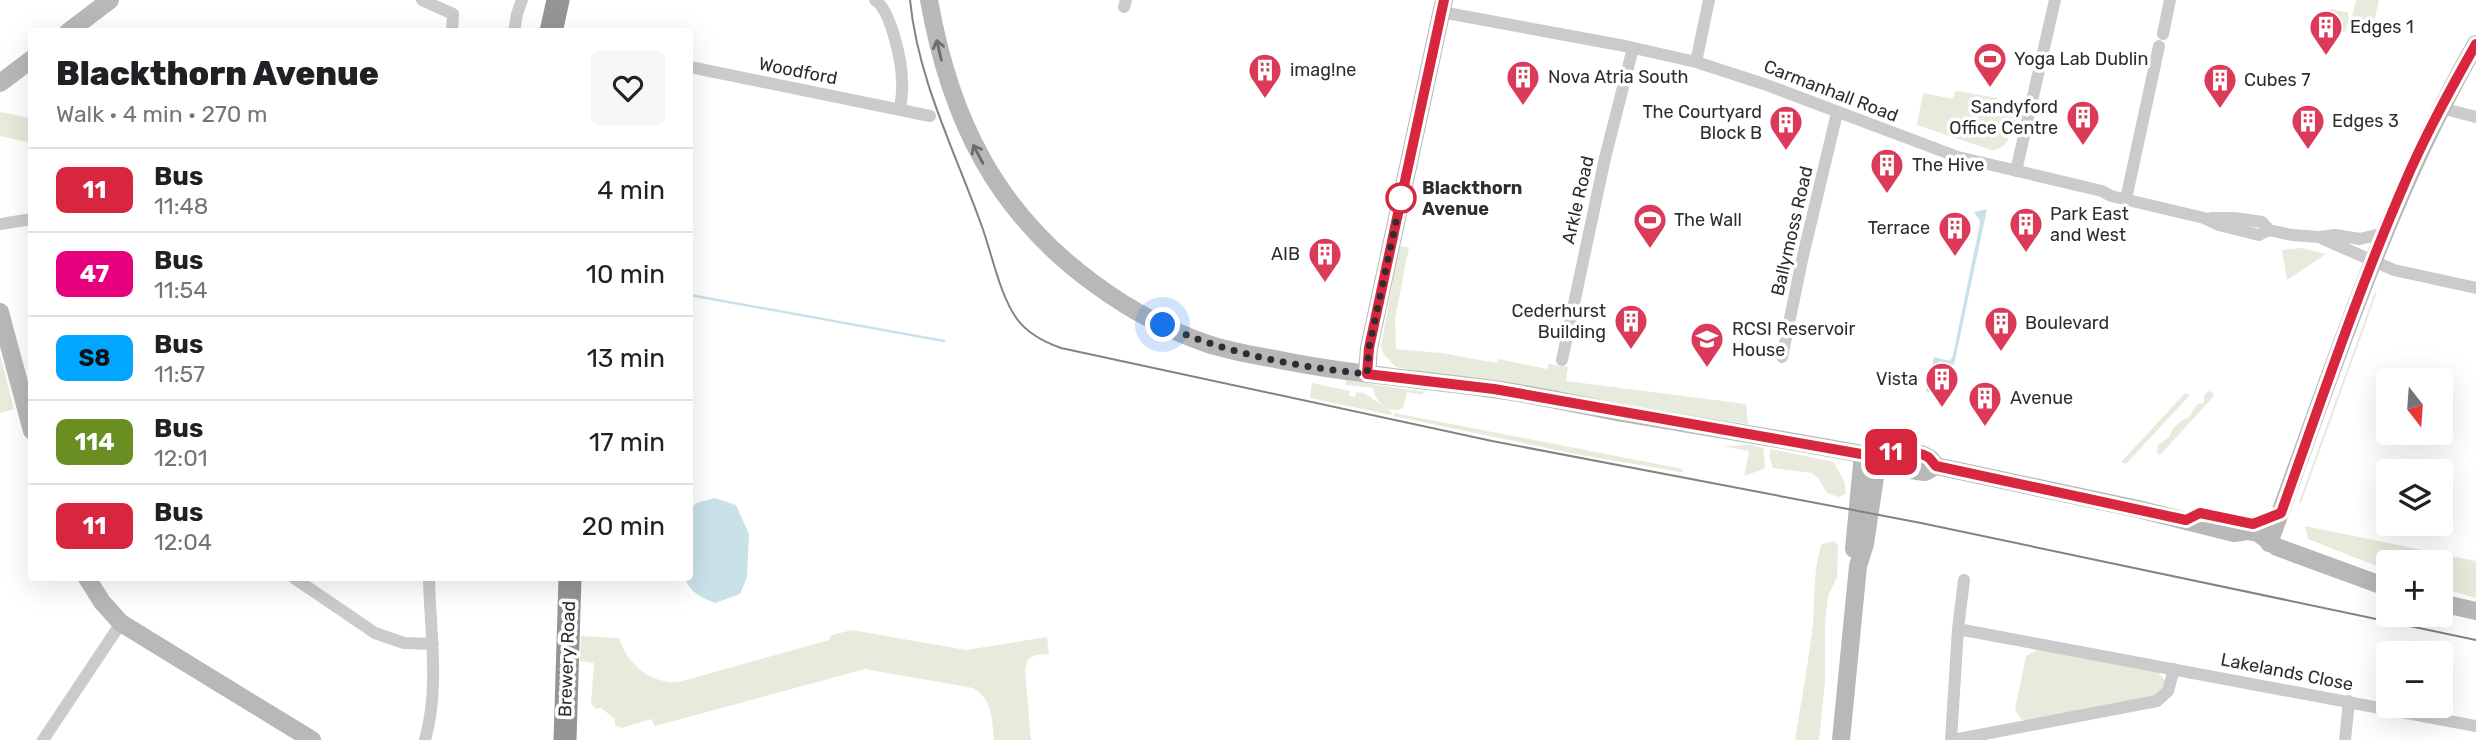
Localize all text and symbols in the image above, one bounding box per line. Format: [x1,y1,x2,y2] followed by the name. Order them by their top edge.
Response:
[2307,8,2345,57] building icon: Edges 1
[2350,16,2414,38] place label: Edges 1
[932,39,945,61] one-way arrow
[1971,40,2009,89] sports icon: Yoga Lab Dublin
[2014,48,2148,70] place label: Yoga Lab Dublin
[591,51,665,125] button: heart
[1246,51,1284,100] building icon: imag!ne
[757,53,839,89] street label: Woodford
[56,54,379,93] text: Blackthorn Avenue
[1761,55,1901,127] street label: Carmanhall Road
[1504,58,1542,107] building icon: Nova Atria South
[1290,59,1356,81] place label: imag!ne
[2201,61,2239,110] building icon: Cubes 7
[1548,66,1689,88] place label: Nova Atria South
[2244,69,2310,91] place label: Cubes 7
[1949,96,2058,139] place label: Sandyford Office Centre
[2064,98,2102,147] building icon: Sandyford Office Centre
[56,100,267,128] text: Walk · 4 min · 270 m
[1643,101,1762,144] place label: The Courtyard Block B
[2289,102,2327,151] building icon: Edges 3
[1767,103,1805,152] building icon: The Courtyard Block B
[2332,110,2399,132] place label: Edges 3
[971,144,985,164] one-way arrow
[1868,146,1906,195] building icon: The Hive
[1557,154,1599,246] street label: Arkle Road
[1912,154,1984,176] place label: The Hive
[154,161,203,192] text: Bus
[1766,164,1818,298] street label: Ballymoss Road
[597,175,665,206] text: 4 min
[83,176,106,204] text: 11
[1422,177,1522,220] place label: Blackthorn Avenue
[1386,183,1416,213] marker: Blackthorn Avenue
[154,192,209,220] text: 11:48
[1631,201,1669,250] sports icon: The Wall
[2050,203,2129,246] place label: Park East and West
[2007,205,2045,254] building icon: Park East and West
[1674,209,1742,231] place label: The Wall
[1936,209,1974,258] building icon: Terrace
[1868,217,1930,239] place label: Terrace
[1306,235,1344,284] building icon: AIB
[1271,243,1300,265] place label: AIB
[154,245,203,276] text: Bus
[586,259,665,290] text: 10 min
[80,260,109,288] text: 47
[154,276,208,304] text: 11:54
[1511,300,1606,343] place label: Cederhurst Building
[1612,302,1650,351] building icon: Cederhurst Building
[1982,304,2020,353] building icon: Boulevard
[1145,307,1180,342] your location
[2025,312,2109,334] place label: Boulevard
[1732,318,1855,361] place label: RCSI Reservoir House
[1688,320,1726,369] school or university icon: RCSI Reservoir House
[154,329,203,360] text: Bus
[587,343,665,374] text: 13 min
[78,344,111,372] text: S8
[154,360,205,388] text: 11:57
[1923,360,1961,409] building icon: Vista
[1876,368,1918,390] place label: Vista
[2376,368,2454,444] north arrow
[2376,368,2453,718] map controls
[1966,379,2004,428] building icon: Avenue
[2010,387,2073,409] place label: Avenue
[154,413,203,444] text: Bus
[589,427,665,458] text: 17 min
[74,428,115,456] text: 114
[1860,429,1923,475] line badge: 11
[1879,438,1903,466] text: 11
[154,444,208,472] text: 12:01
[2376,459,2453,536] button: layers
[154,497,203,528] text: Bus
[582,511,665,542] text: 20 min
[83,512,106,540] text: 11
[154,528,212,556] text: 12:04
[2376,550,2453,627] button: +
[554,601,580,717] street label: Brewery Road
[2376,641,2453,718] button: −
[2219,648,2355,696] street label: Lakelands Close

